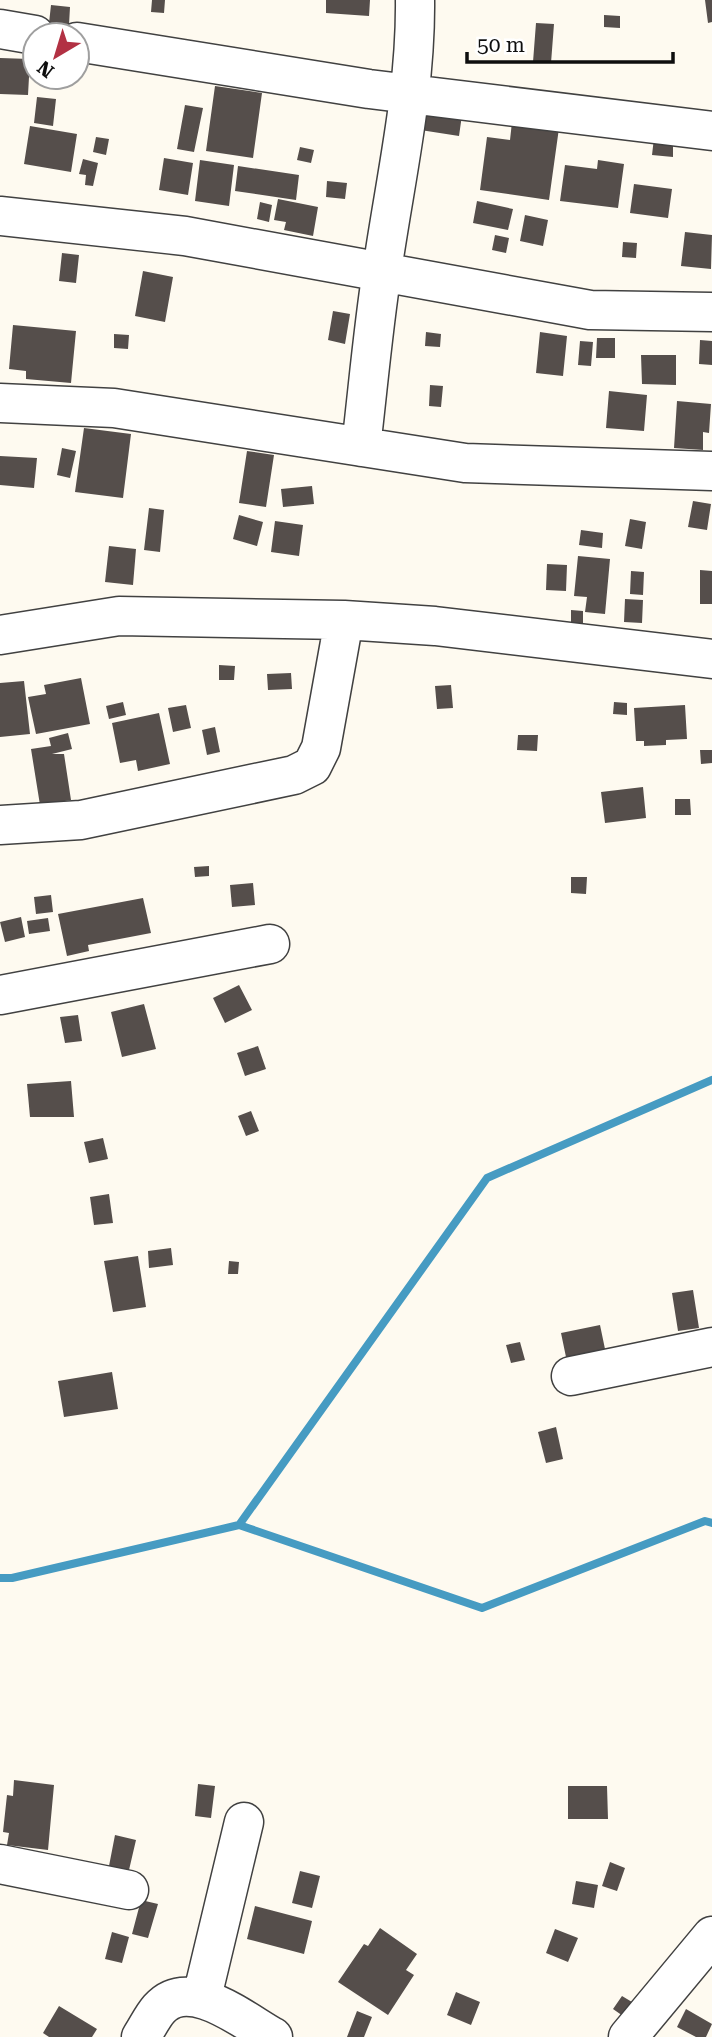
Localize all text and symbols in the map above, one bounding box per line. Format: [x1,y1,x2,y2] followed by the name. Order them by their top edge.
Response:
[21,21,91,91] north arrow
[467,21,674,65] scale bar
[477,33,525,57] text: 50 m
[33,55,59,83] text: N

